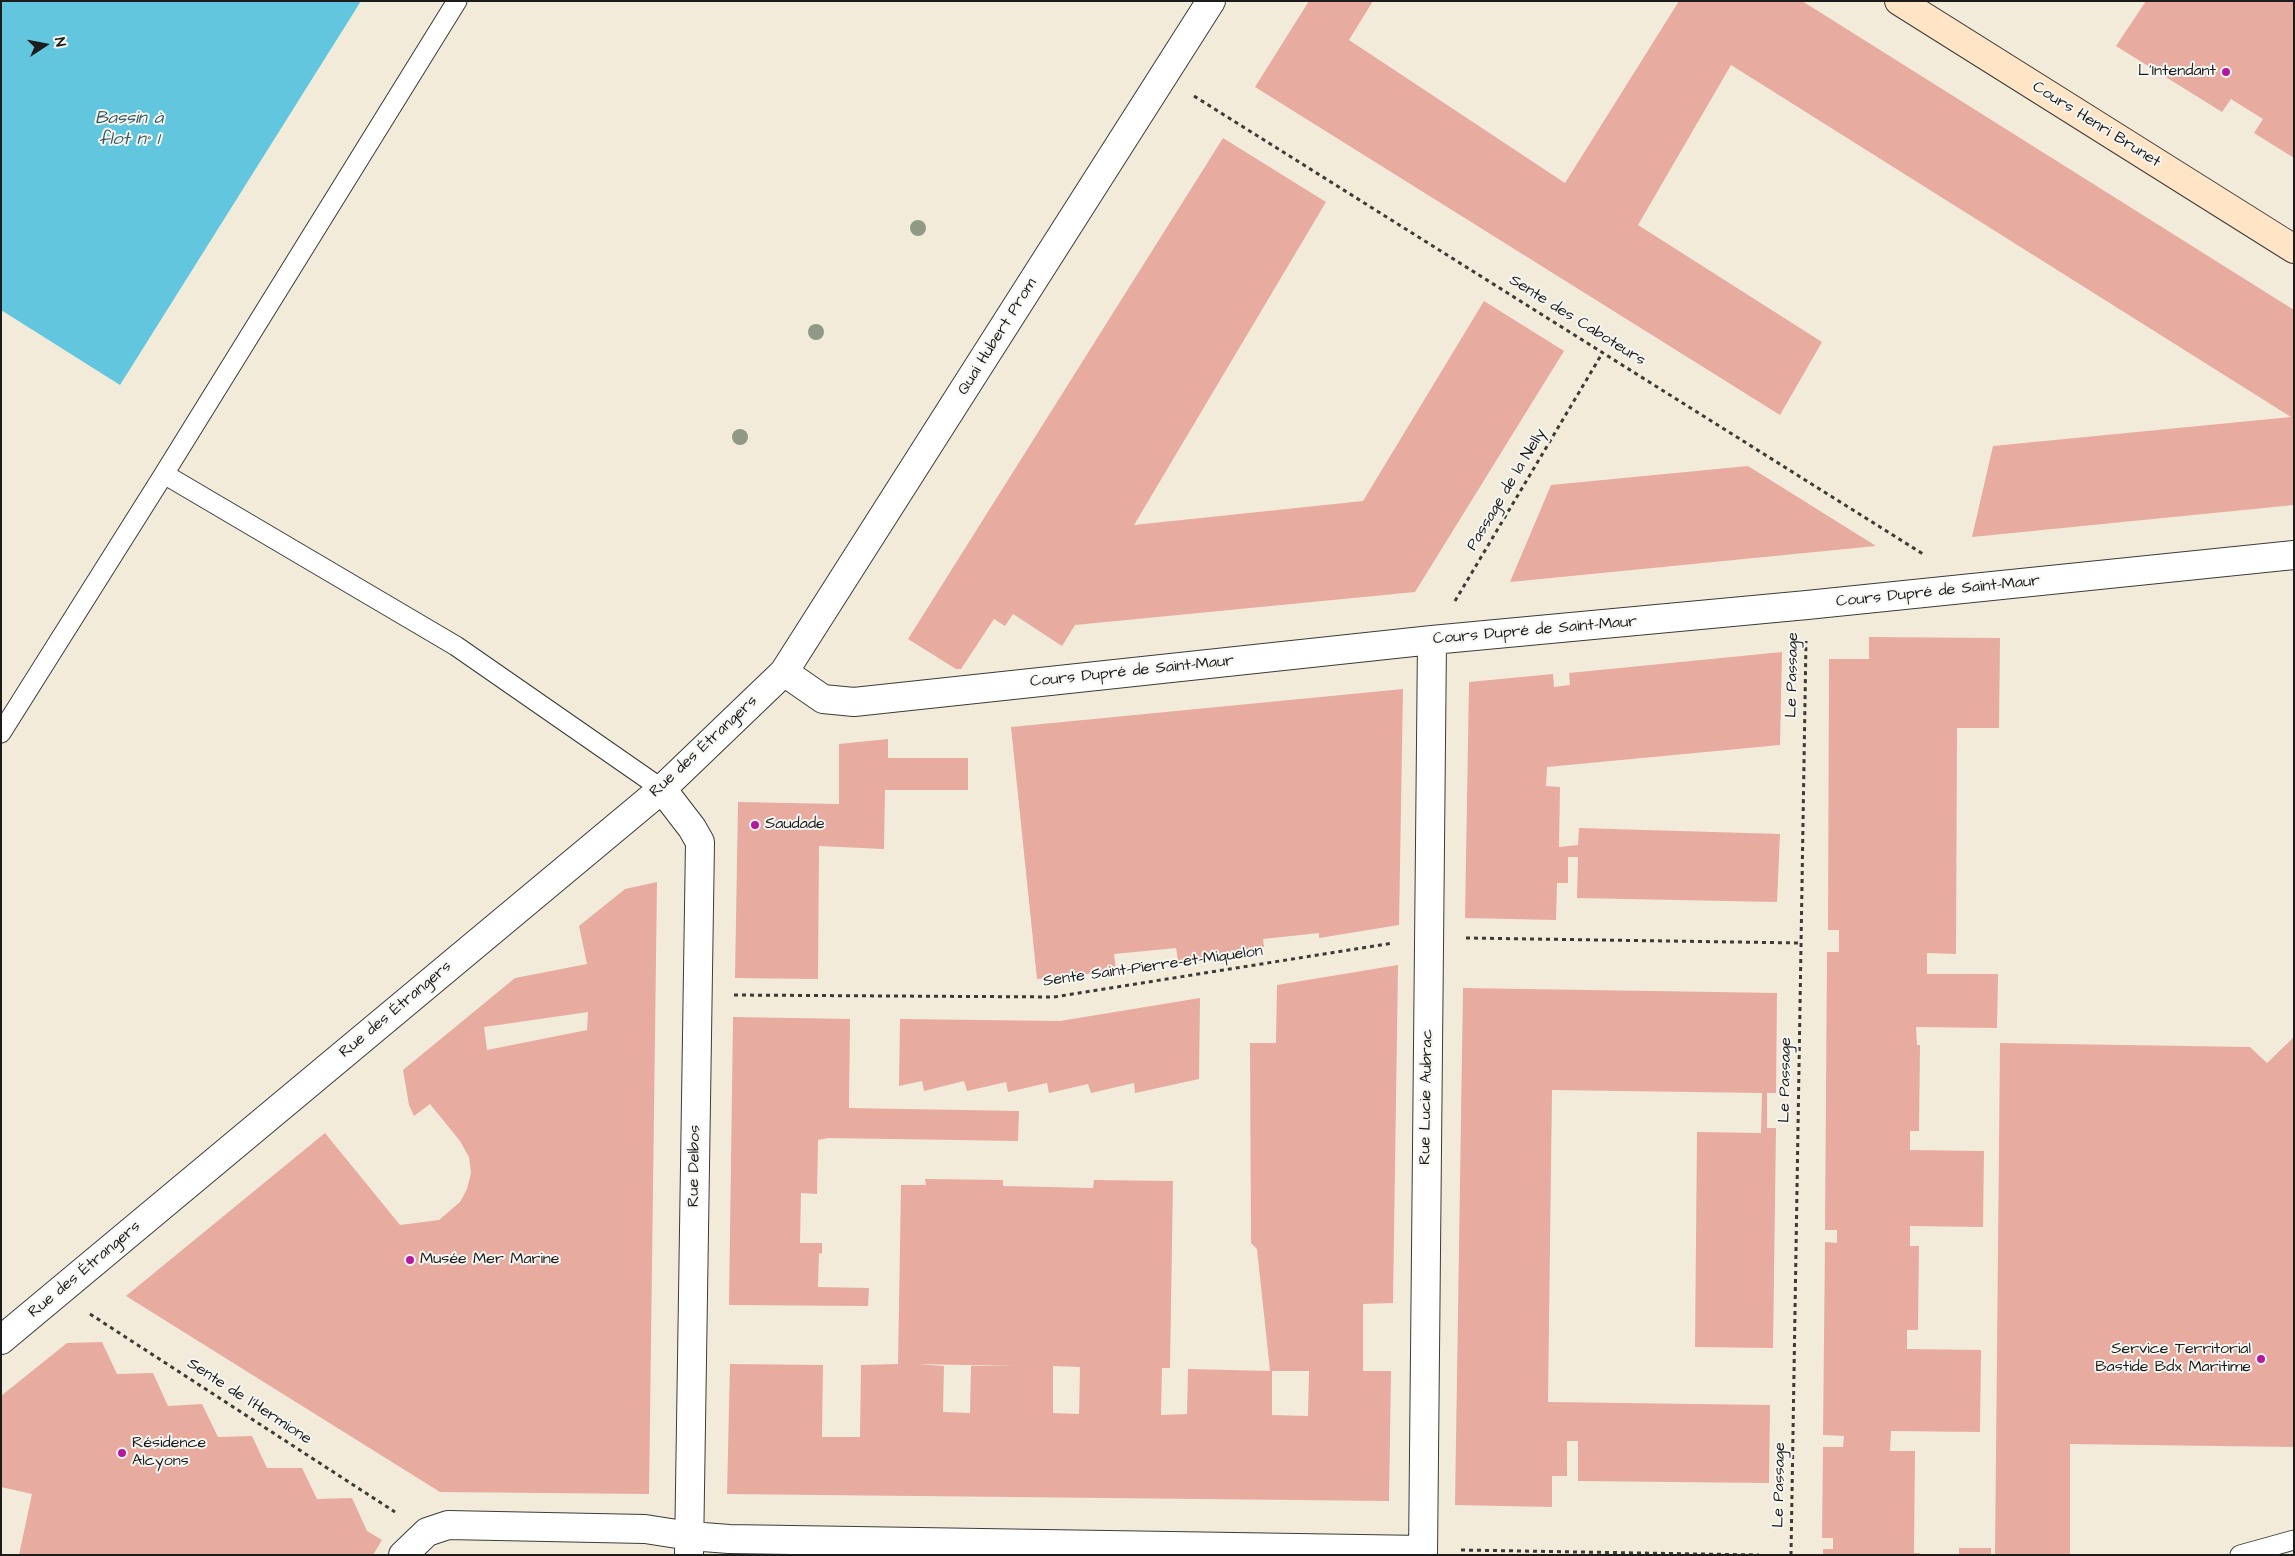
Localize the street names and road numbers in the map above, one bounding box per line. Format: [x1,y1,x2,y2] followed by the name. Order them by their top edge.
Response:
[2029,78,2163,172] street label: Cours Henri Brunet
[1505,271,1649,371] street label: Sente des Caboteurs
[954,275,1042,399] street label: Quai Hubert Prom
[1463,426,1551,554] street label: Passage de la Nelly
[1835,572,2041,612] street label: Cours Dupré de Saint-Maur
[1432,613,1638,649] street label: Cours Dupré de Saint-Maur
[1783,632,1803,718] street label: Le Passage
[1029,652,1235,692] street label: Cours Dupré de Saint-Maur
[646,692,762,802] street label: Rue des Étrangers
[1042,942,1264,992] street label: Sente Saint-Pierre-et-Miquelon
[336,957,456,1063] street label: Rue des Étrangers
[1416,1029,1438,1165] street label: Rue Lucie Aubrac
[1776,1037,1796,1123] street label: Le Passage
[685,1125,705,1207] street label: Rue Delbos
[25,1217,145,1323] street label: Rue des Étrangers
[183,1355,315,1449] street label: Sente de l'Hermione
[1770,1442,1790,1528] street label: Le Passage

